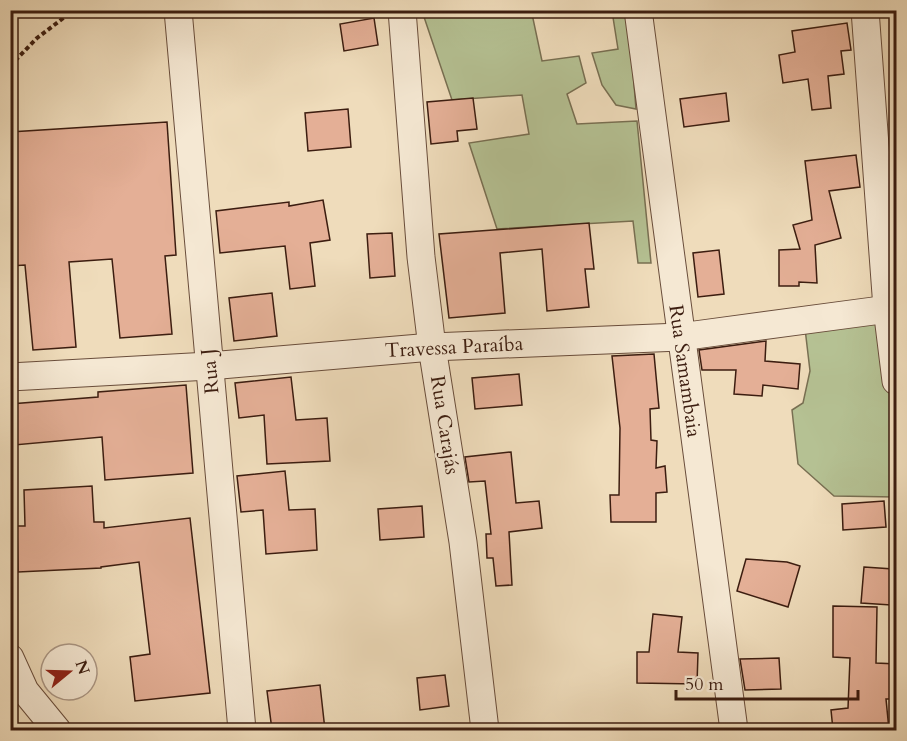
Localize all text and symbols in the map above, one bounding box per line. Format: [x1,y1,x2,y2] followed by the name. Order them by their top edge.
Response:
[662,303,708,439] street label: Rua Samambaia
[384,330,524,364] street label: Travessa Paraíba
[195,347,225,395] street label: Rua J
[424,374,466,476] street label: Rua Carajás
[39,642,99,702] north arrow
[70,657,95,678] text: N
[676,663,858,701] scale bar
[685,672,724,697] text: 50 m

